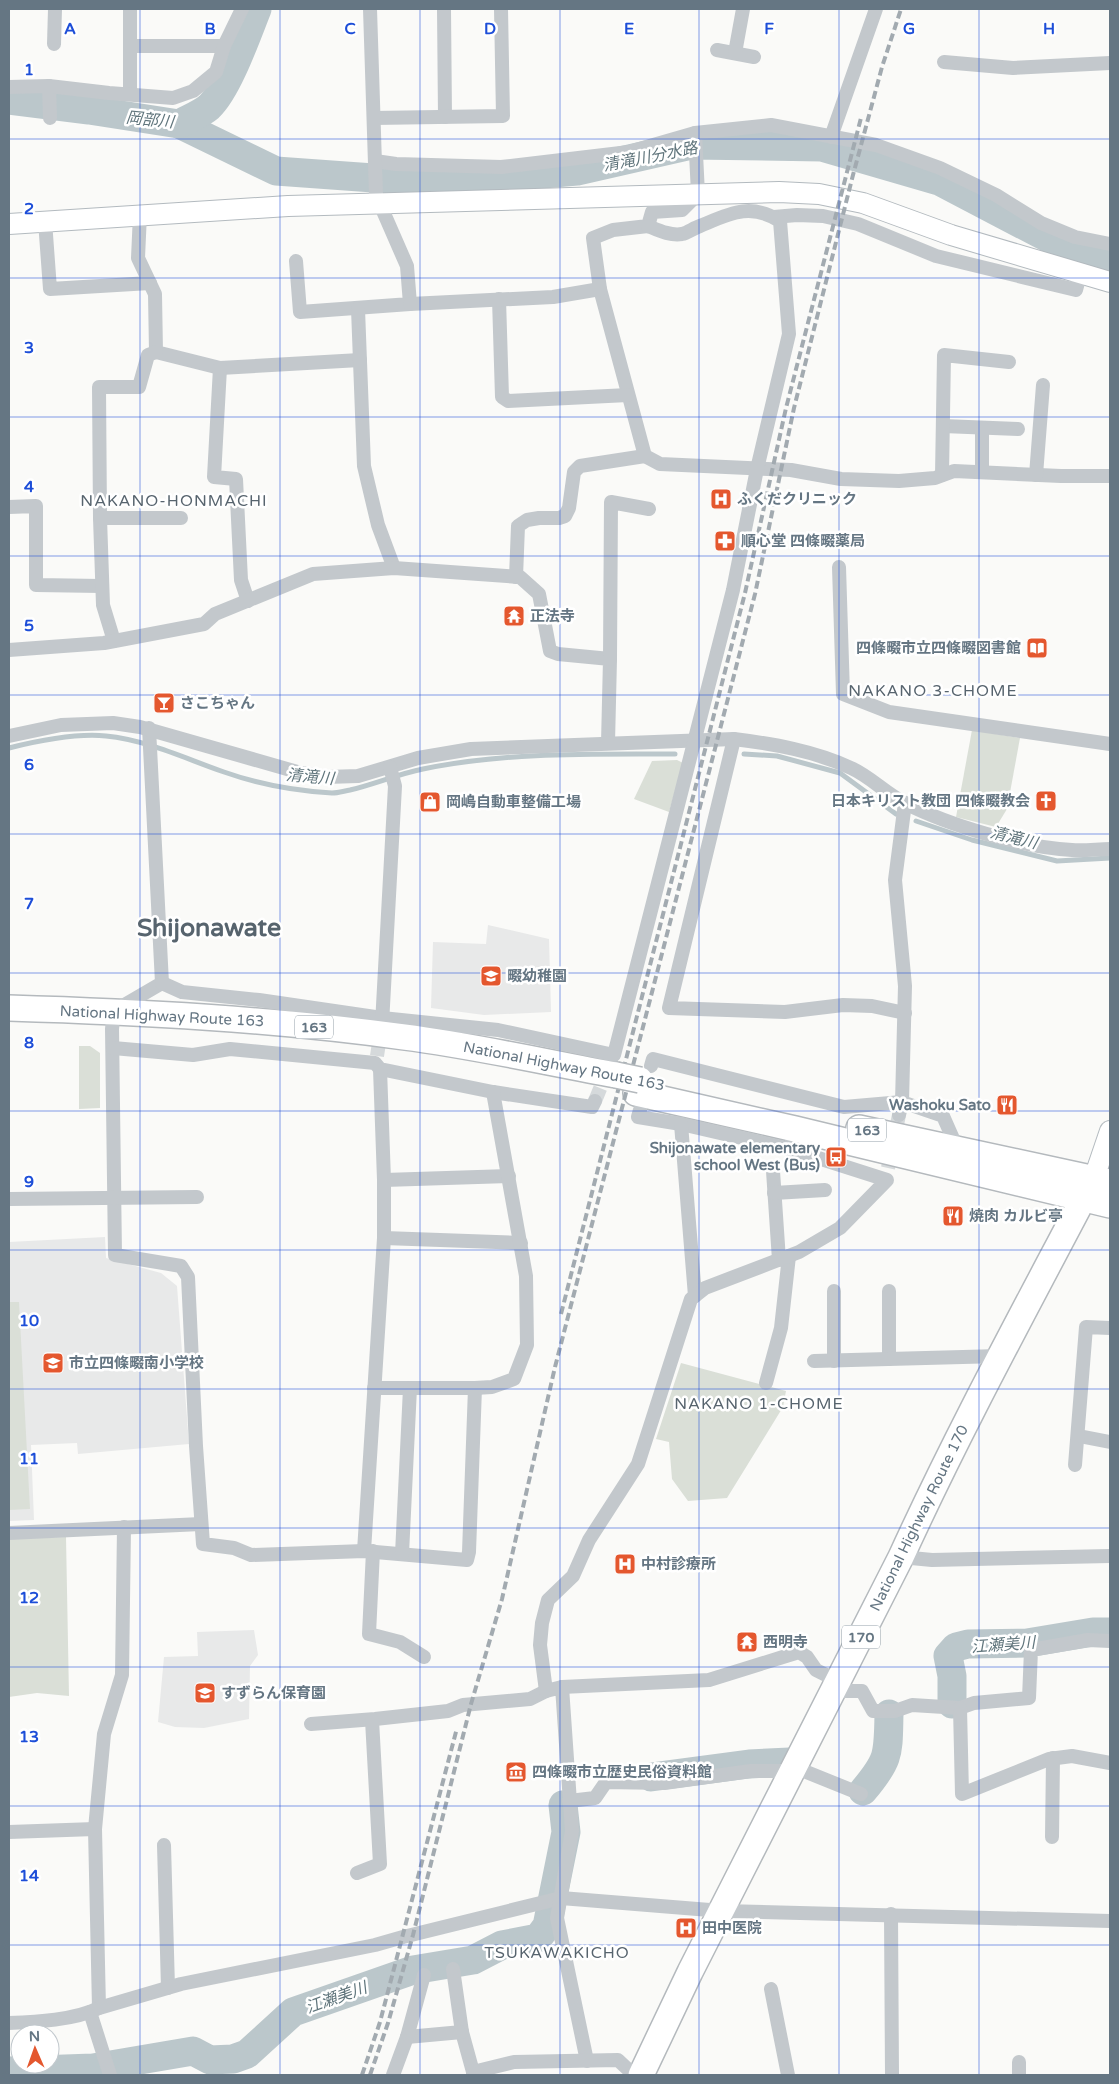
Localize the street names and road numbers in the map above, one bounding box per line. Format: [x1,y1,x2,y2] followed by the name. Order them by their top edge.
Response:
[59,1002,265,1030] street label: National Highway Route 163
[295,1016,333,1038] road number: 163
[462,1038,666,1094] street label: National Highway Route 163
[848,1118,886,1142] road number: 163
[866,1422,972,1614] street label: National Highway Route 170
[842,1625,880,1648] road number: 170

